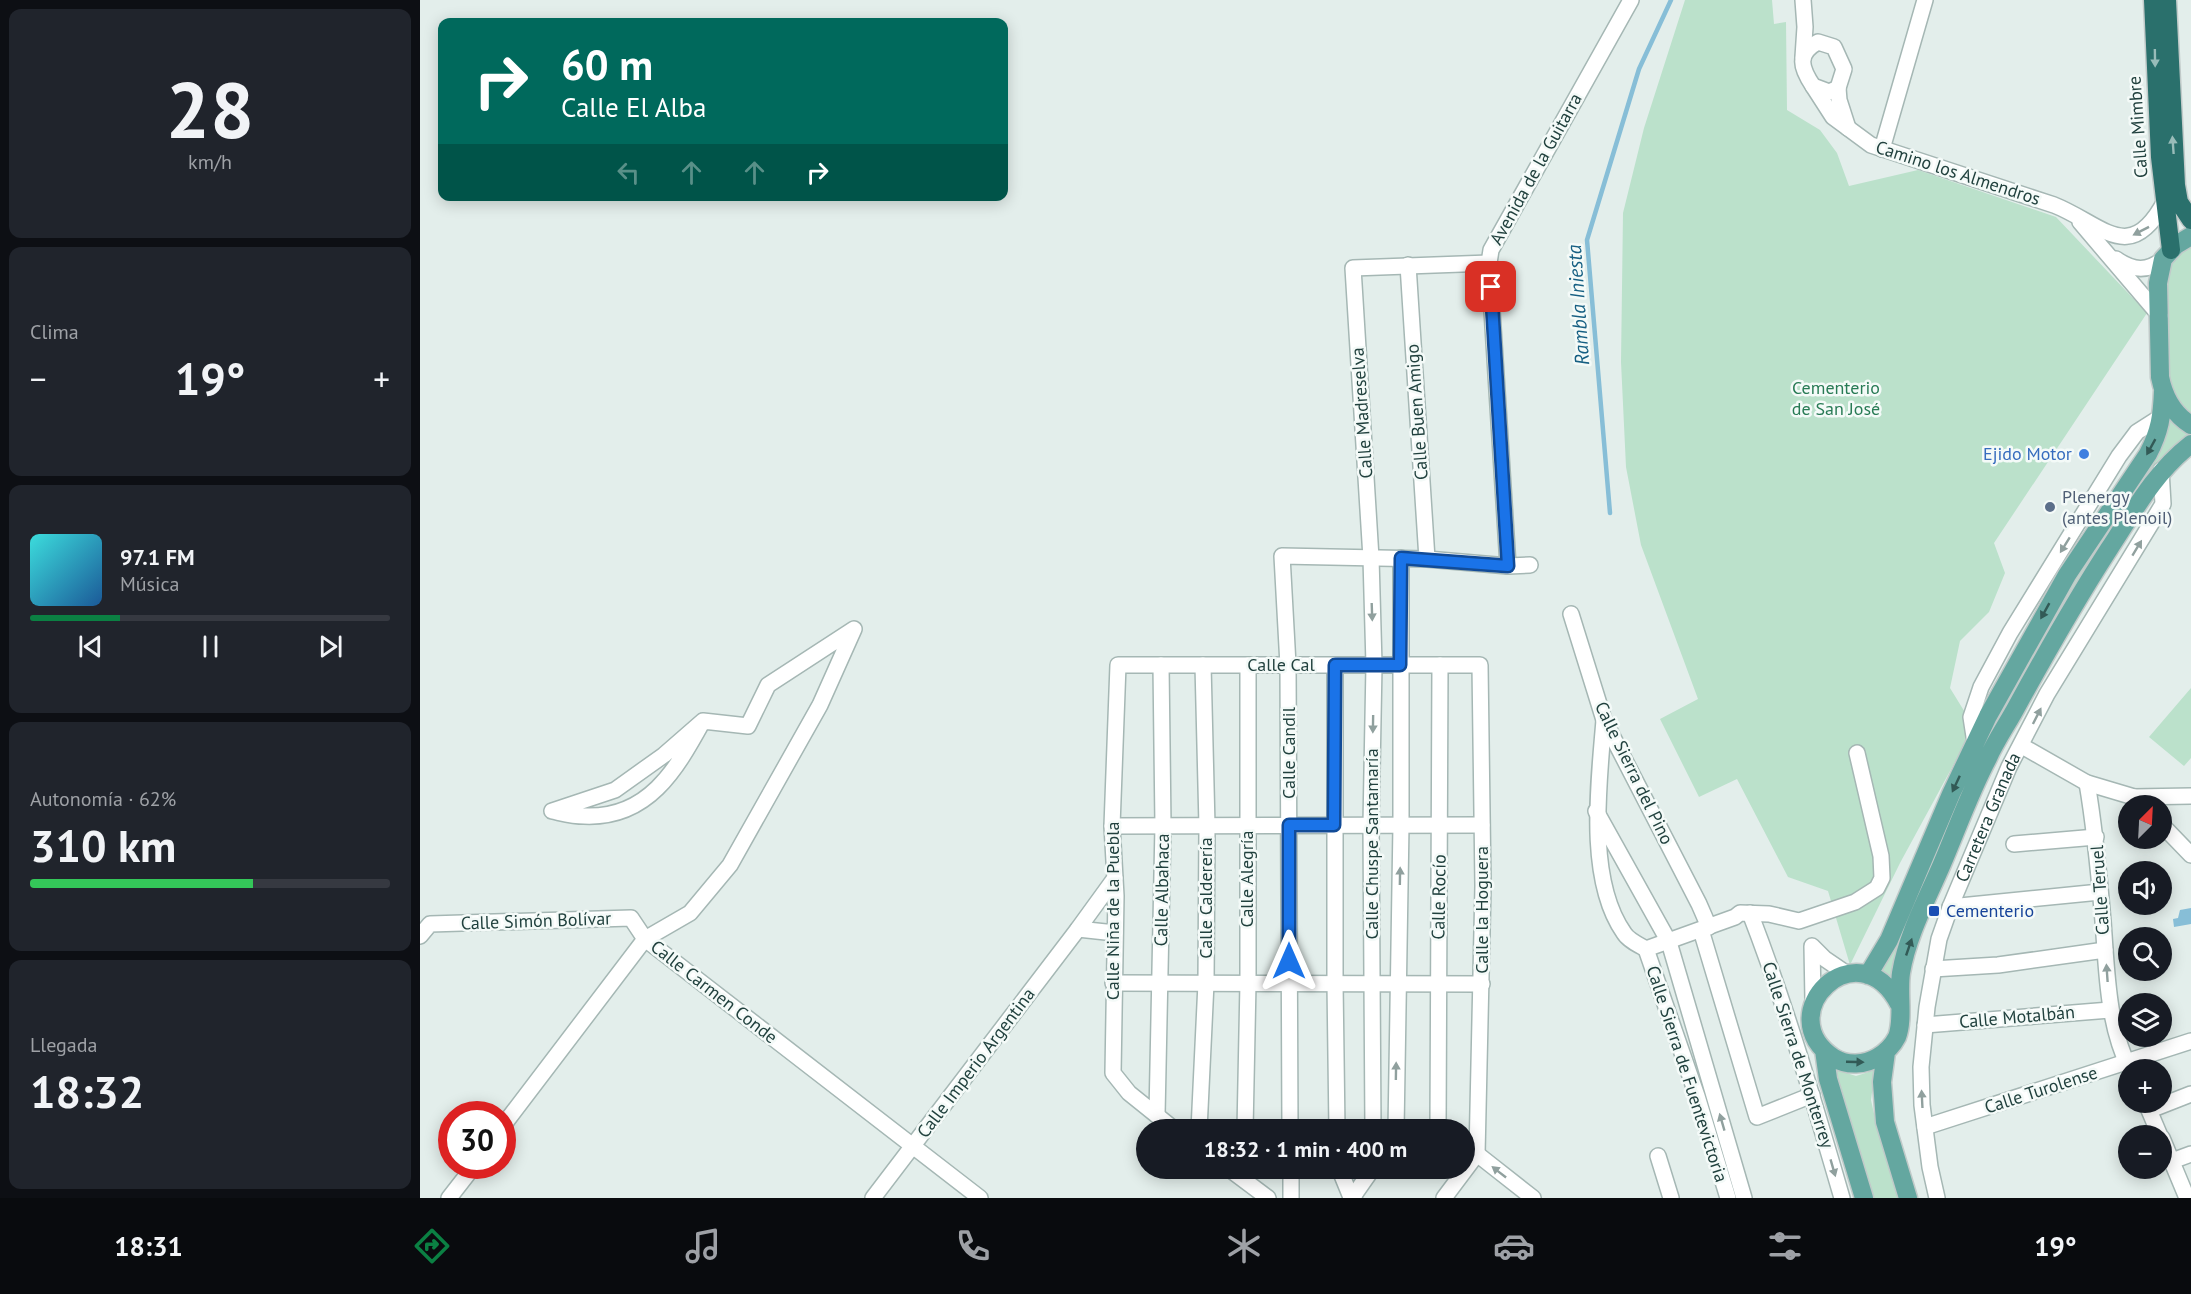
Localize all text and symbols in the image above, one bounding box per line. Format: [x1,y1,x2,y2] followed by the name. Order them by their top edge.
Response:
[561,37,653,92] text: 60 m
[462,42,540,120] icon: right
[2150,49,2159,68] one-way arrow
[166,59,254,160] text: 28
[2122,75,2153,179] street label: Calle Mimbre
[1484,89,1587,249] street label: Avenida de la Guitarra
[561,90,706,124] text: Calle El Alba
[1873,135,2043,210] street label: Camino los Almendros
[2168,135,2178,154] one-way arrow
[188,149,232,175] text: km/h
[612,156,645,189] icon: left
[675,156,708,189] icon: ahead
[738,156,771,189] icon: ahead
[801,156,834,189] icon: right
[2132,226,2149,235] one-way arrow
[1561,244,1595,366] water label: Rambla Iniesta
[1465,261,1516,312] pin
[1474,270,1507,303] icon: arrive
[30,319,79,345] text: Clima
[1400,343,1433,481] street label: Calle Buen Amigo
[1345,347,1378,479] street label: Calle Madreselva
[175,349,245,407] text: 19°
[30,357,47,400] text: −
[373,357,390,400] text: +
[1792,376,1880,420] park label: Cementerio de San José
[2146,439,2156,456] one-way arrow
[1983,442,2072,465] place label: Ejido Motor
[2077,447,2091,461] marker: Ejido Motor
[2062,485,2172,529] place label: Plenergy (antes Plenoil)
[2043,500,2057,514] marker: Plenergy (antes Plenoil)
[2059,537,2070,553] one-way arrow
[2131,540,2142,557] one-way arrow
[120,543,195,571] text: 97.1 FM
[120,571,179,597] text: Música
[1368,602,1377,621] one-way arrow
[2040,603,2050,620] one-way arrow
[74,630,107,663] icon: previous
[194,630,227,663] icon: pause
[314,630,347,663] icon: next
[1247,653,1315,676] street label: Calle Cal
[1590,698,1679,848] street label: Calle Sierra del Pino
[1277,706,1300,799] street label: Calle Candil
[2032,707,2041,724] one-way arrow
[1368,714,1378,733] one-way arrow
[1360,748,1383,940] street label: Calle Chuspe Santamaría
[1950,748,2026,885] street label: Carretera Granada
[1951,776,1960,793] one-way arrow
[30,786,176,812] text: Autonomía · 62%
[2118,795,2172,849] north arrow
[2118,795,2172,1179] map controls
[30,816,176,874] text: 310 km
[1101,822,1124,1000] street label: Calle Niña de la Puebla
[1235,830,1258,928] street label: Calle Alegría
[1149,833,1174,947] street label: Calle Albahaca
[1194,837,1217,959] street label: Calle Calderería
[2085,844,2114,936] street label: Calle Teruel
[1470,846,1493,974] street label: Calle la Hoguera
[1426,854,1451,940] street label: Calle Rocío
[2118,861,2172,915] button: sound
[1395,867,1405,886] one-way arrow
[1946,899,2034,922] place label: Cementerio
[1927,904,1941,918] marker: Cementerio
[460,906,612,935] street label: Calle Simón Bolívar
[2118,927,2172,981] button: search
[1257,929,1321,993] position arrow
[646,935,782,1048] street label: Calle Carmen Conde
[1904,938,1914,956] one-way arrow
[1757,959,1840,1152] street label: Calle Sierra de Monterrey
[1642,963,1733,1185] street label: Calle Sierra de Fuentevictoria
[2102,963,2111,982] one-way arrow
[912,983,1040,1142] street label: Calle Imperio Argentina
[2118,993,2172,1047] button: layers
[1958,1000,2076,1033] street label: Calle Motalbán
[30,1032,97,1058] text: Llegada
[1845,1057,1864,1066] one-way arrow
[2118,1059,2172,1113] button: +
[1981,1060,2100,1119] street label: Calle Turolense
[30,1062,144,1120] text: 18:32
[1392,1062,1401,1081] one-way arrow
[1918,1089,1927,1108] one-way arrow
[438,1101,516,1179] speed limit sign: 30
[1717,1112,1726,1130] one-way arrow
[2118,1125,2172,1179] button: −
[1204,1135,1407,1163] text: 18:32 · 1 min · 400 m
[1829,1159,1838,1177] one-way arrow
[1492,1166,1507,1178] one-way arrow
[411,1225,453,1267] icon: directions
[682,1225,724,1267] icon: music
[952,1225,994,1267] icon: phone
[1223,1225,1265,1267] icon: climate
[1493,1225,1535,1267] icon: car
[1764,1225,1806,1267] icon: filters
[114,1229,183,1263] text: 18:31
[2034,1229,2077,1263] text: 19°

